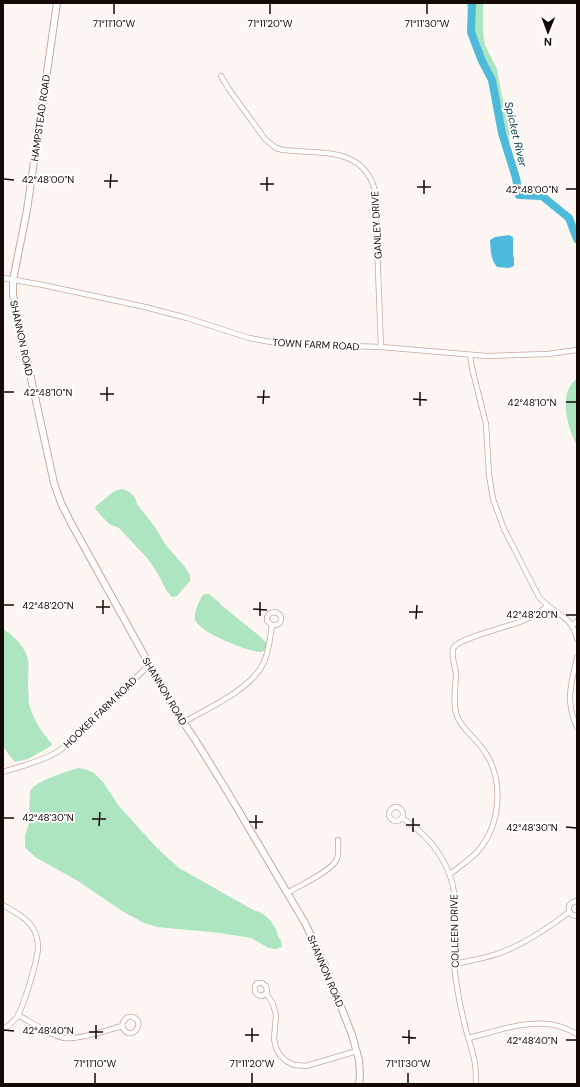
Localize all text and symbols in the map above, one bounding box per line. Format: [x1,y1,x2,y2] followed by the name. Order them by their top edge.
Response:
[528,12,568,52] north arrow
[93,17,135,30] text: 71°11'10"W
[248,17,293,30] text: 71°11'20"W
[404,17,450,30] text: 71°11'30"W
[544,35,552,49] text: N
[28,74,53,162] street label: HAMPSTEAD ROAD
[502,100,531,169] water label: Spicket River
[22,173,74,186] text: 42°48'00"N
[506,183,558,196] text: 42°48'00"N
[368,190,385,259] street label: GANLEY DRIVE
[7,299,36,377] street label: SHANNON ROAD
[272,336,360,353] street label: TOWN FARM ROAD
[24,386,72,399] text: 42°48'10"N
[508,396,556,409] text: 42°48'10"N
[22,599,74,612] text: 42°48'20"N
[506,608,558,621] text: 42°48'20"N
[139,655,190,728] street label: SHANNON ROAD
[61,674,140,751] street label: HOOKER FARM ROAD
[22,811,74,824] text: 42°48'30"N
[506,821,558,834] text: 42°48'30"N
[447,894,462,968] street label: COLLEEN DRIVE
[304,933,347,1009] street label: SHANNON ROAD
[22,1024,74,1037] text: 42°48'40"N
[506,1034,558,1047] text: 42°48'40"N
[74,1057,116,1070] text: 71°11'10"W
[230,1057,275,1070] text: 71°11'20"W
[385,1057,431,1070] text: 71°11'30"W

